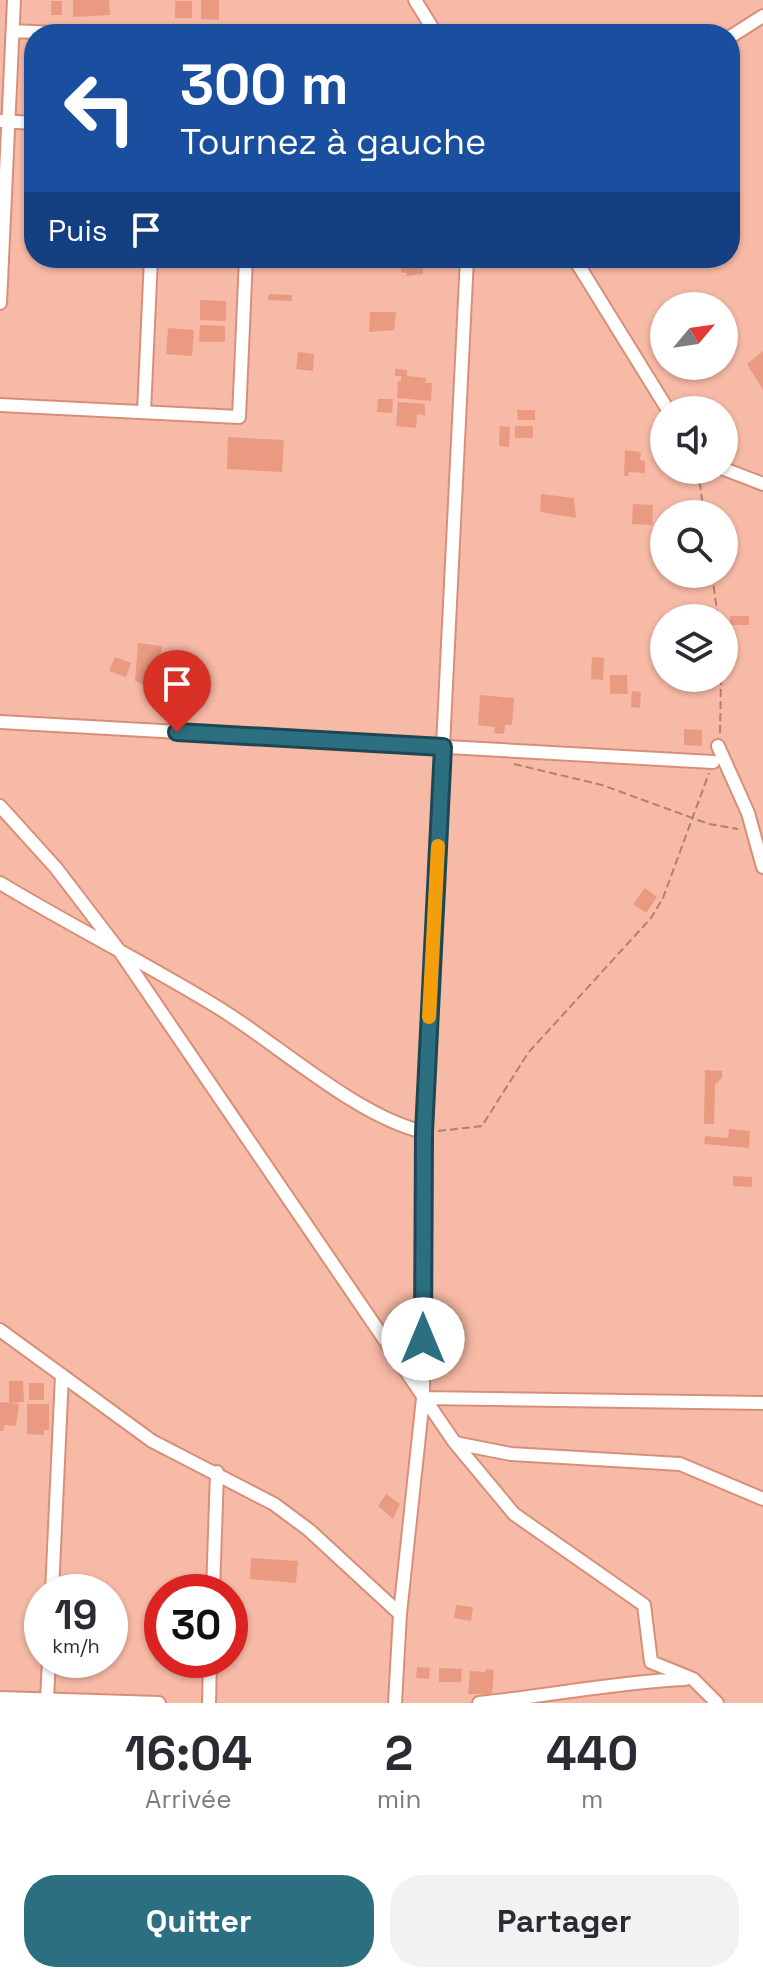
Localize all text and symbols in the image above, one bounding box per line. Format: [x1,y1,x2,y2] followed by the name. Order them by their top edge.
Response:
[180,49,349,120] text: 300 m
[48,56,152,160] icon: left
[180,119,486,165] text: Tournez à gauche
[124,208,168,252] icon: arrive
[48,211,108,250] text: Puis
[650,292,738,380] north arrow
[650,292,738,692] map controls
[650,396,738,484] button: sound
[650,500,738,588] button: search
[650,604,738,692] button: layers
[143,650,211,732] pin
[155,662,199,706] icon: arrive
[381,1297,465,1381] position arrow
[144,1574,248,1678] speed limit sign: 30
[55,1590,97,1641] text: 19
[52,1633,100,1659] text: km/h
[125,1723,252,1784] text: 16:04
[385,1723,413,1784] text: 2
[546,1723,638,1784] text: 440
[145,1782,232,1816] text: Arrivée
[377,1782,421,1816] text: min
[581,1782,603,1816] text: m
[24,1875,374,1967] button: Quitter
[390,1875,739,1967] button: Partager

